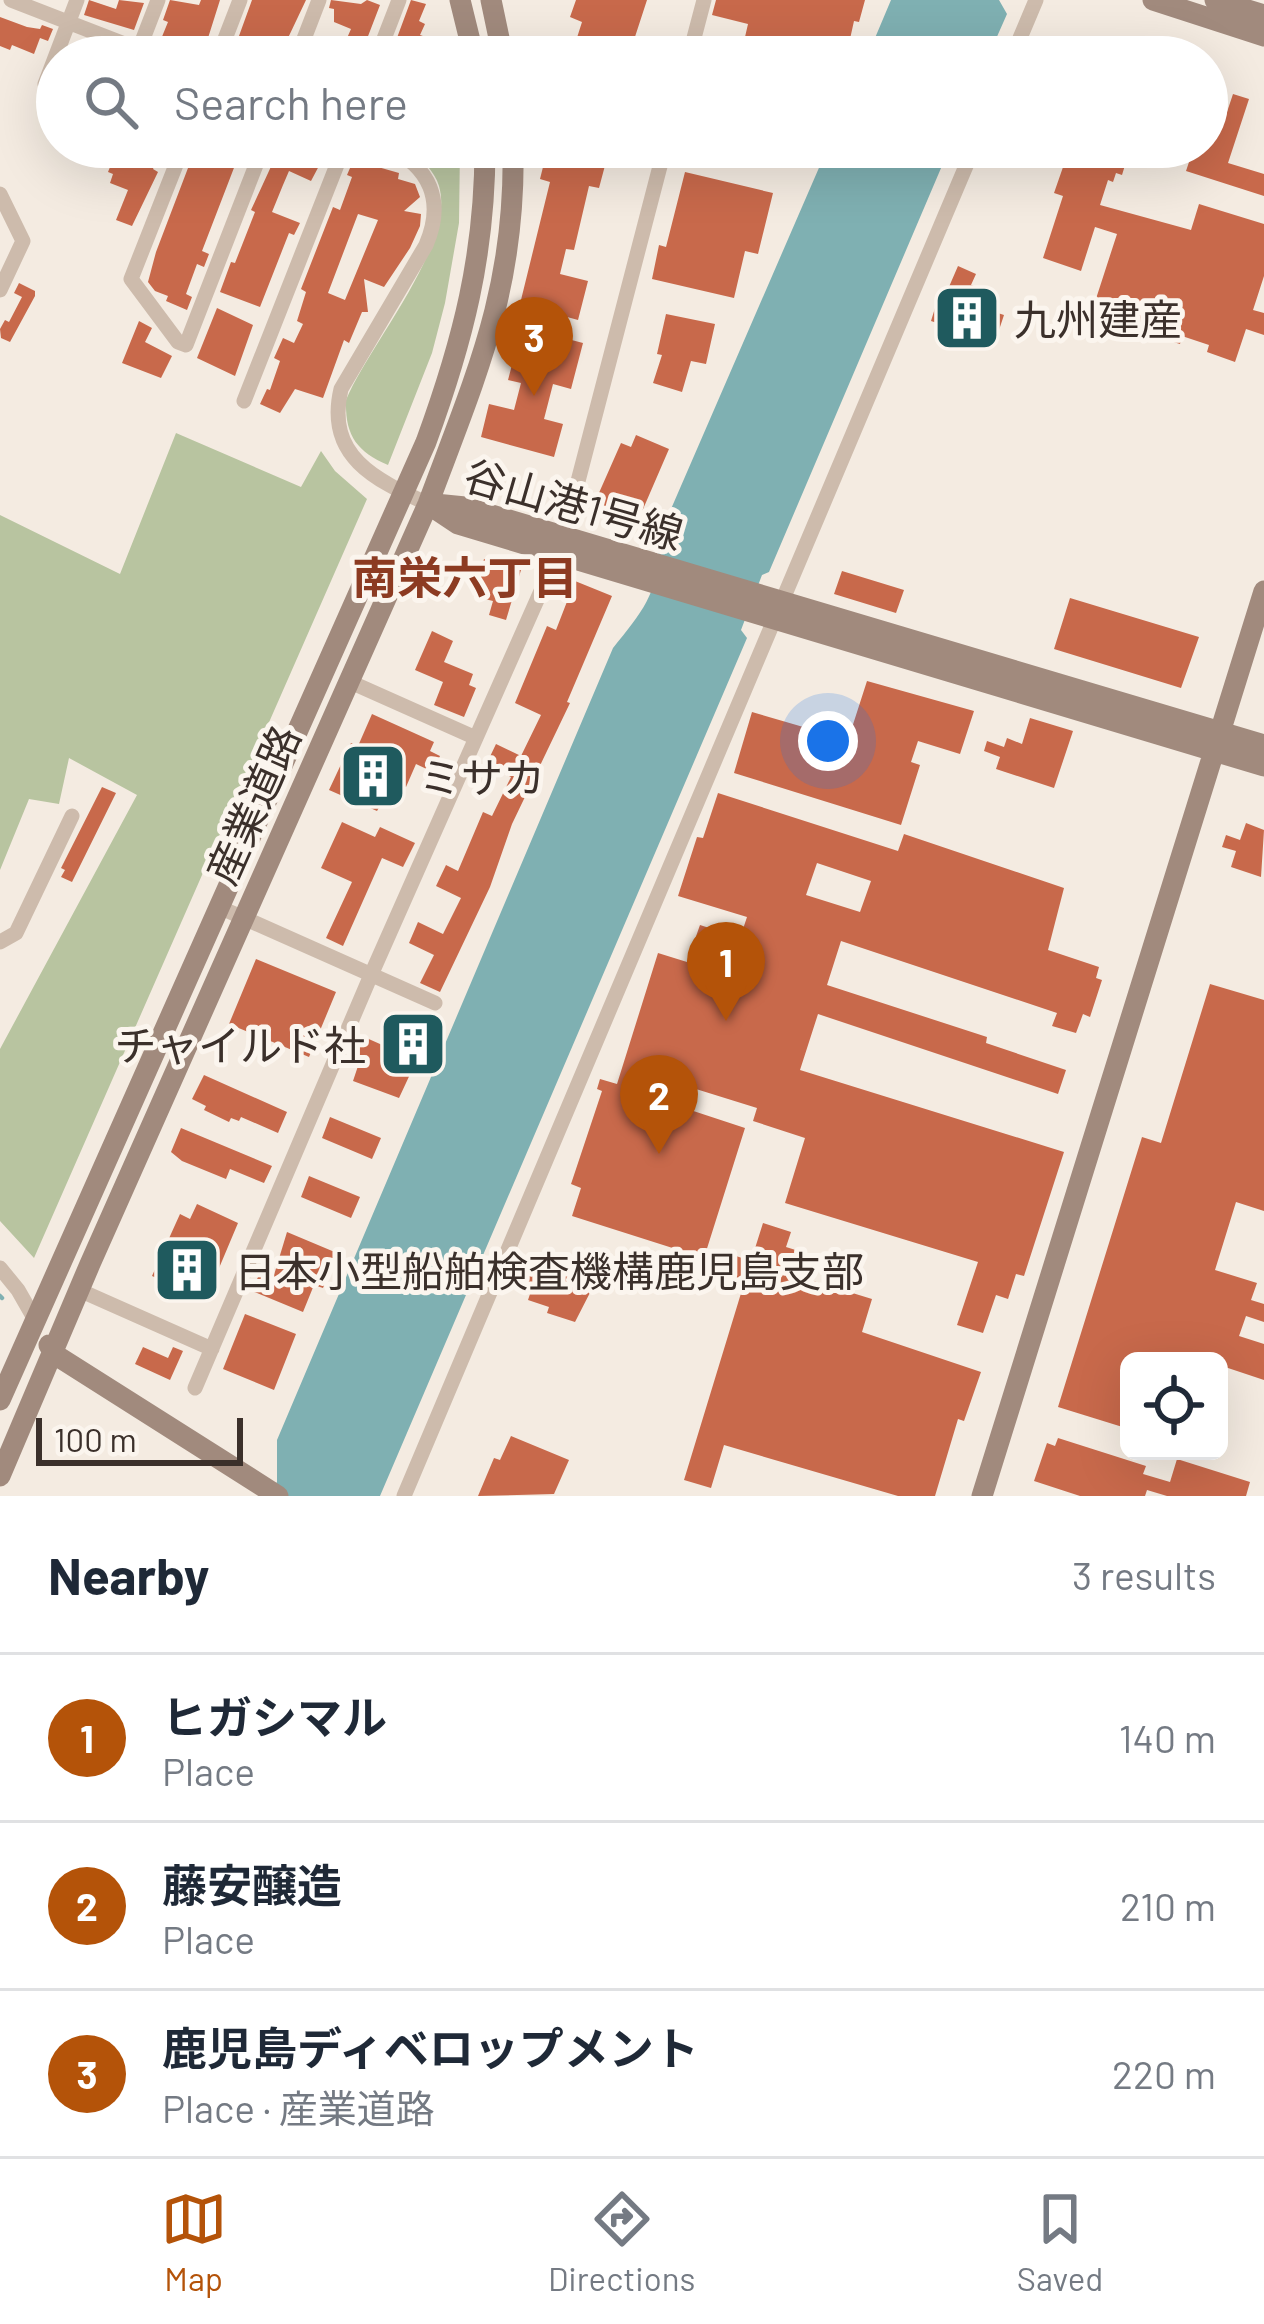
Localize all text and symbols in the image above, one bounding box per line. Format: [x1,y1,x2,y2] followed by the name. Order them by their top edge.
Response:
[36,36,1228,168] search box
[78,69,144,135] icon: search
[174,75,408,129] text: Search here
[932,283,1002,353] building icon: 九州建産
[1014,293,1182,343] place label: 九州建産
[495,297,573,396] pin: 3
[459,448,689,558] street label: 谷山港1号線
[352,549,578,603] district label: 南栄六丁目
[798,711,858,771] your location
[195,717,309,891] street label: 産業道路
[338,741,408,811] building icon: ミサカ
[419,751,545,801] place label: ミサカ
[687,922,765,1021] pin: 1
[378,1009,448,1079] building icon: チャイルド社
[114,1019,366,1069] place label: チャイルド社
[620,1055,698,1154] pin: 2
[152,1235,222,1305] building icon: 日本小型船舶検査機構鹿児島支部
[234,1245,864,1295] place label: 日本小型船舶検査機構鹿児島支部
[1120,1352,1228,1460] map controls
[1120,1352,1228,1460] button: locate
[36,1412,243,1465] scale bar
[54,1419,137,1459] text: 100 m
[48,1544,209,1605] text: Nearby
[1072,1551,1216,1598] text: 3 results
[162,1689,387,1743] text: ヒガシマル
[80,1714,94,1761] text: 1
[1119,1714,1216,1761] text: 140 m
[162,1747,255,1794] text: Place
[162,1857,342,1911] text: 藤安醸造
[76,1882,98,1929] text: 2
[1120,1882,1216,1929] text: 210 m
[162,1915,255,1962] text: Place
[162,2020,699,2074] text: 鹿児島ディベロップメント
[76,2050,98,2097] text: 3
[1112,2050,1216,2097] text: 220 m
[162,2084,435,2131] text: Place · 産業道路
[161,2186,227,2298] tab: Map
[548,2186,695,2298] tab: Directions
[1017,2186,1103,2298] tab: Saved

